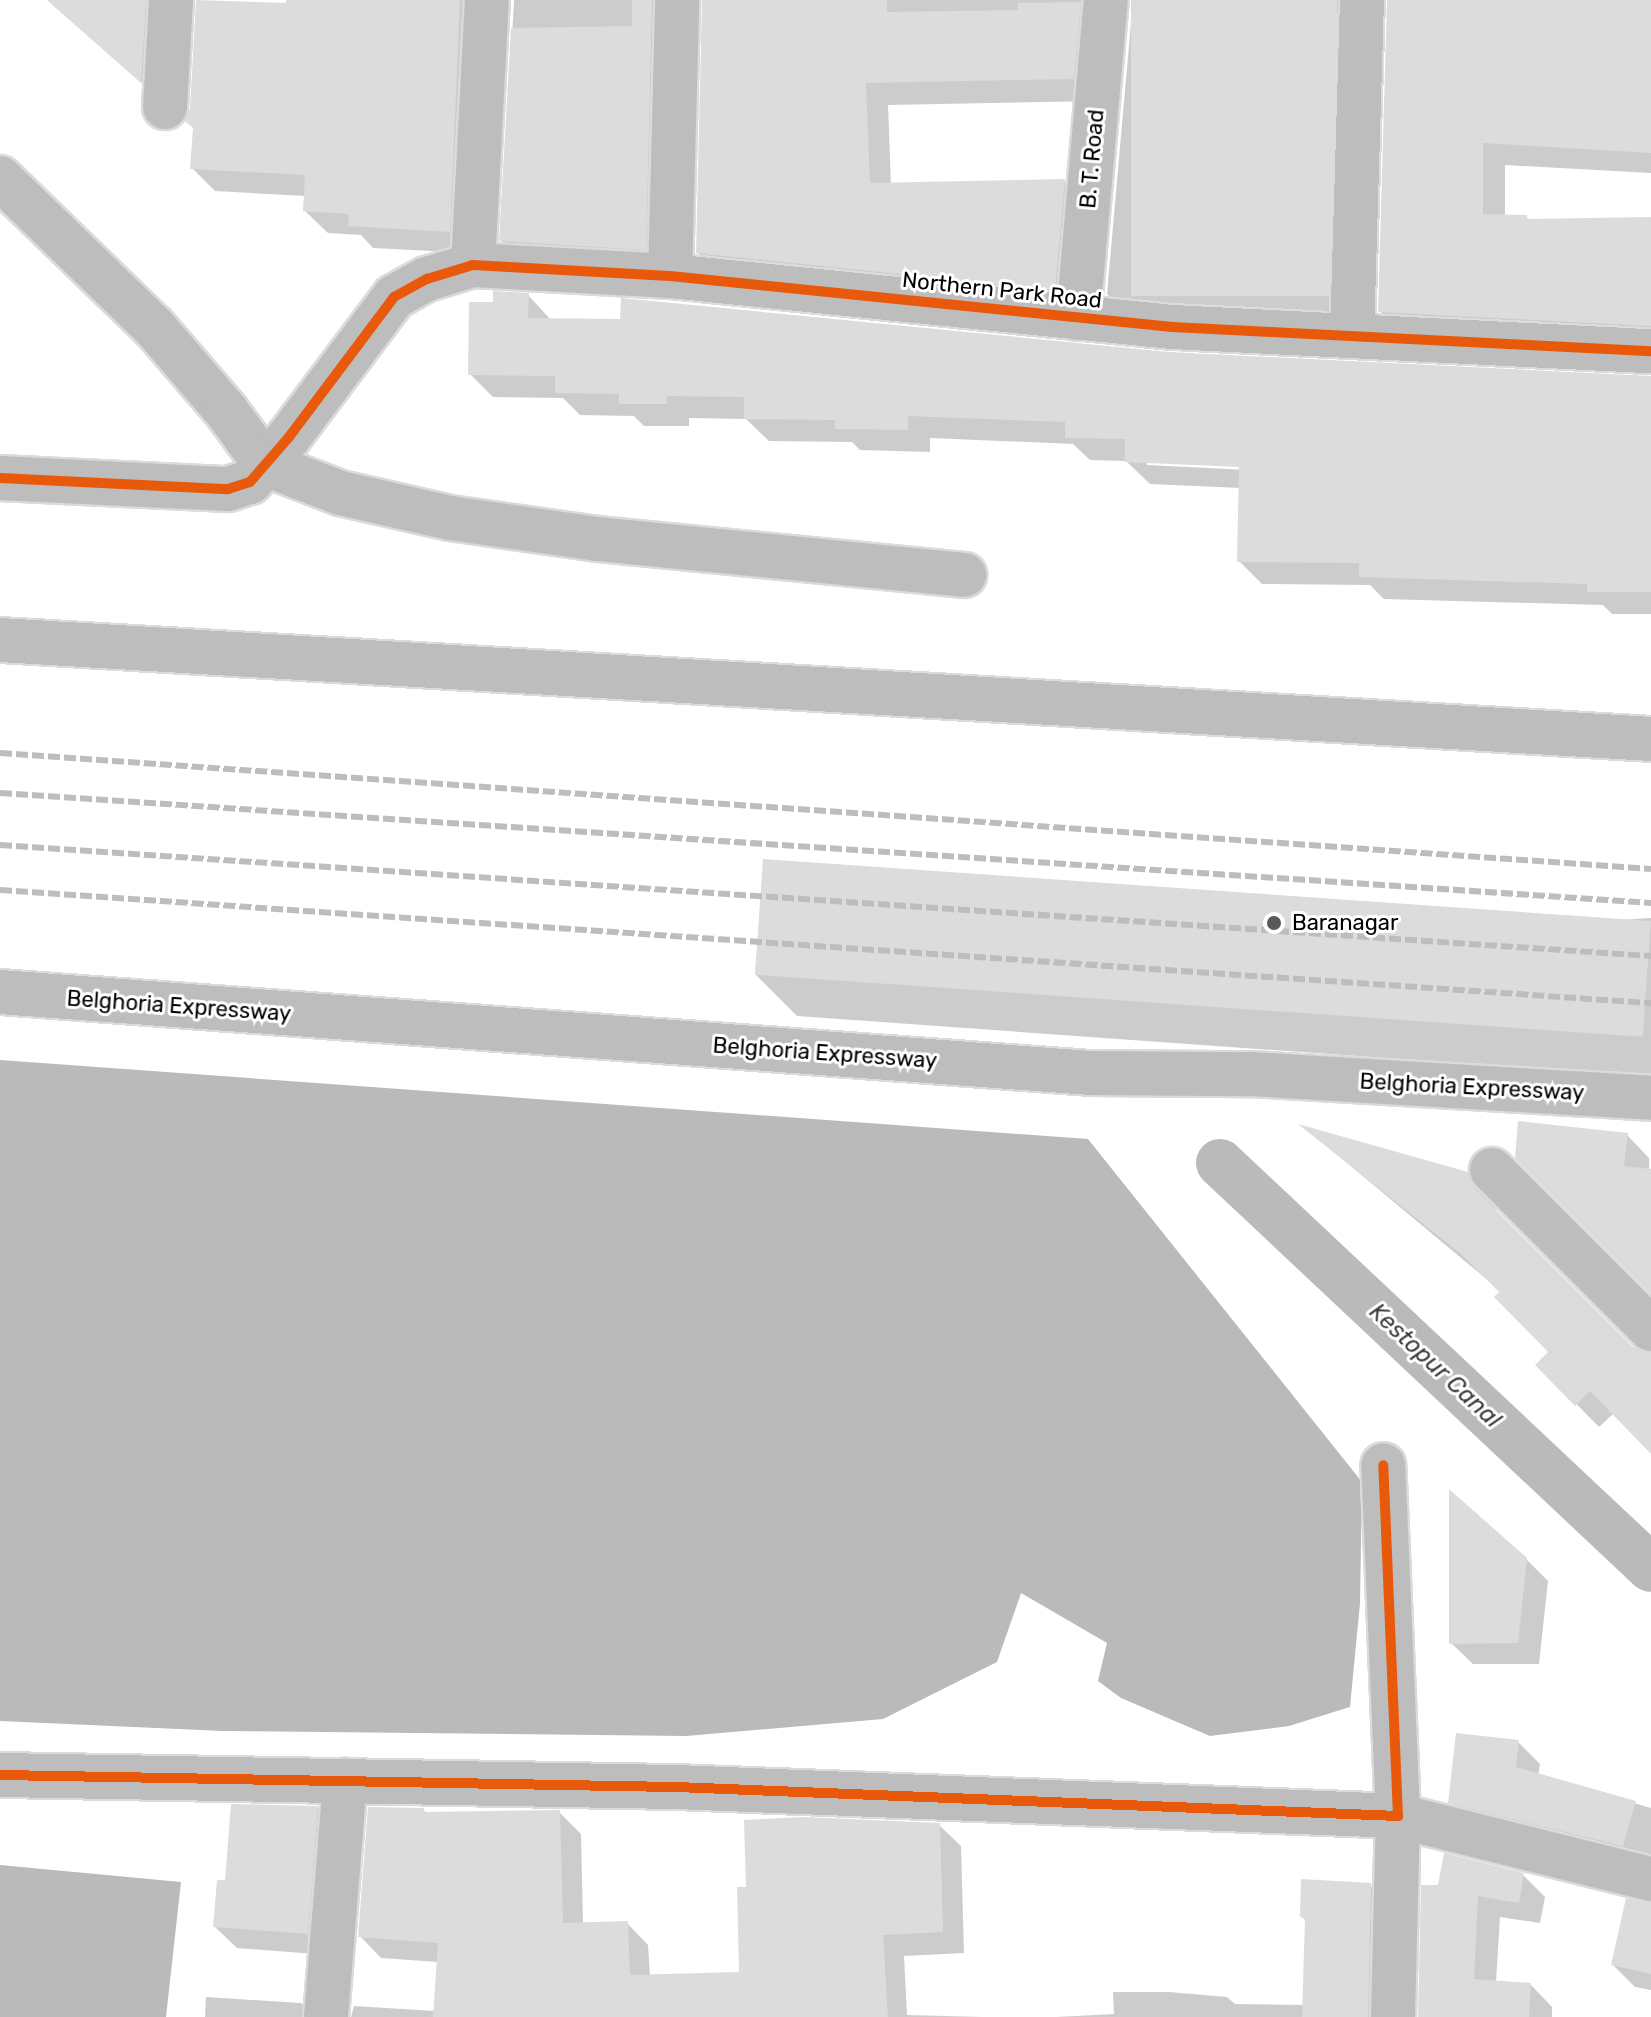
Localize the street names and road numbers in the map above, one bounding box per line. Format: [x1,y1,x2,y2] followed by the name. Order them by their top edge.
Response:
[1075,108,1109,210] street label: B. T. Road
[901,266,1103,314] street label: Northern Park Road
[66,985,292,1027] street label: Belghoria Expressway
[712,1032,938,1074] street label: Belghoria Expressway
[1359,1068,1585,1106] street label: Belghoria Expressway

